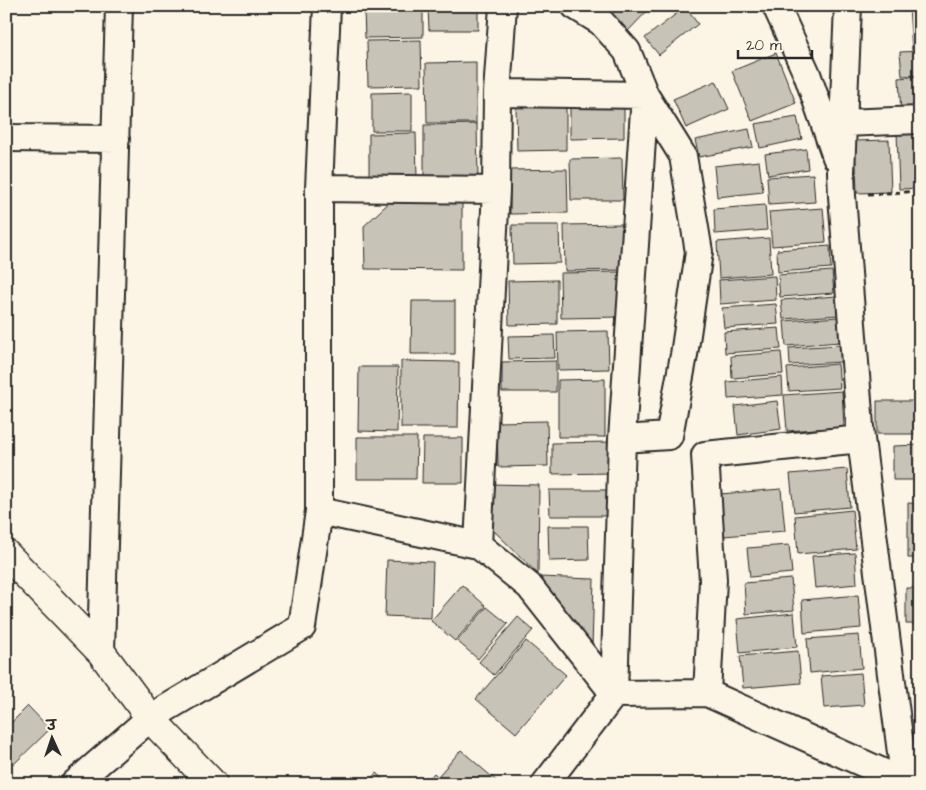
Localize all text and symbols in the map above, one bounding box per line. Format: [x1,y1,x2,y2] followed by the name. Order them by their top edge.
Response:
[738,28,812,60] scale bar
[746,35,782,56] text: 20 m
[28,712,78,762] north arrow
[44,716,58,736] text: उ

